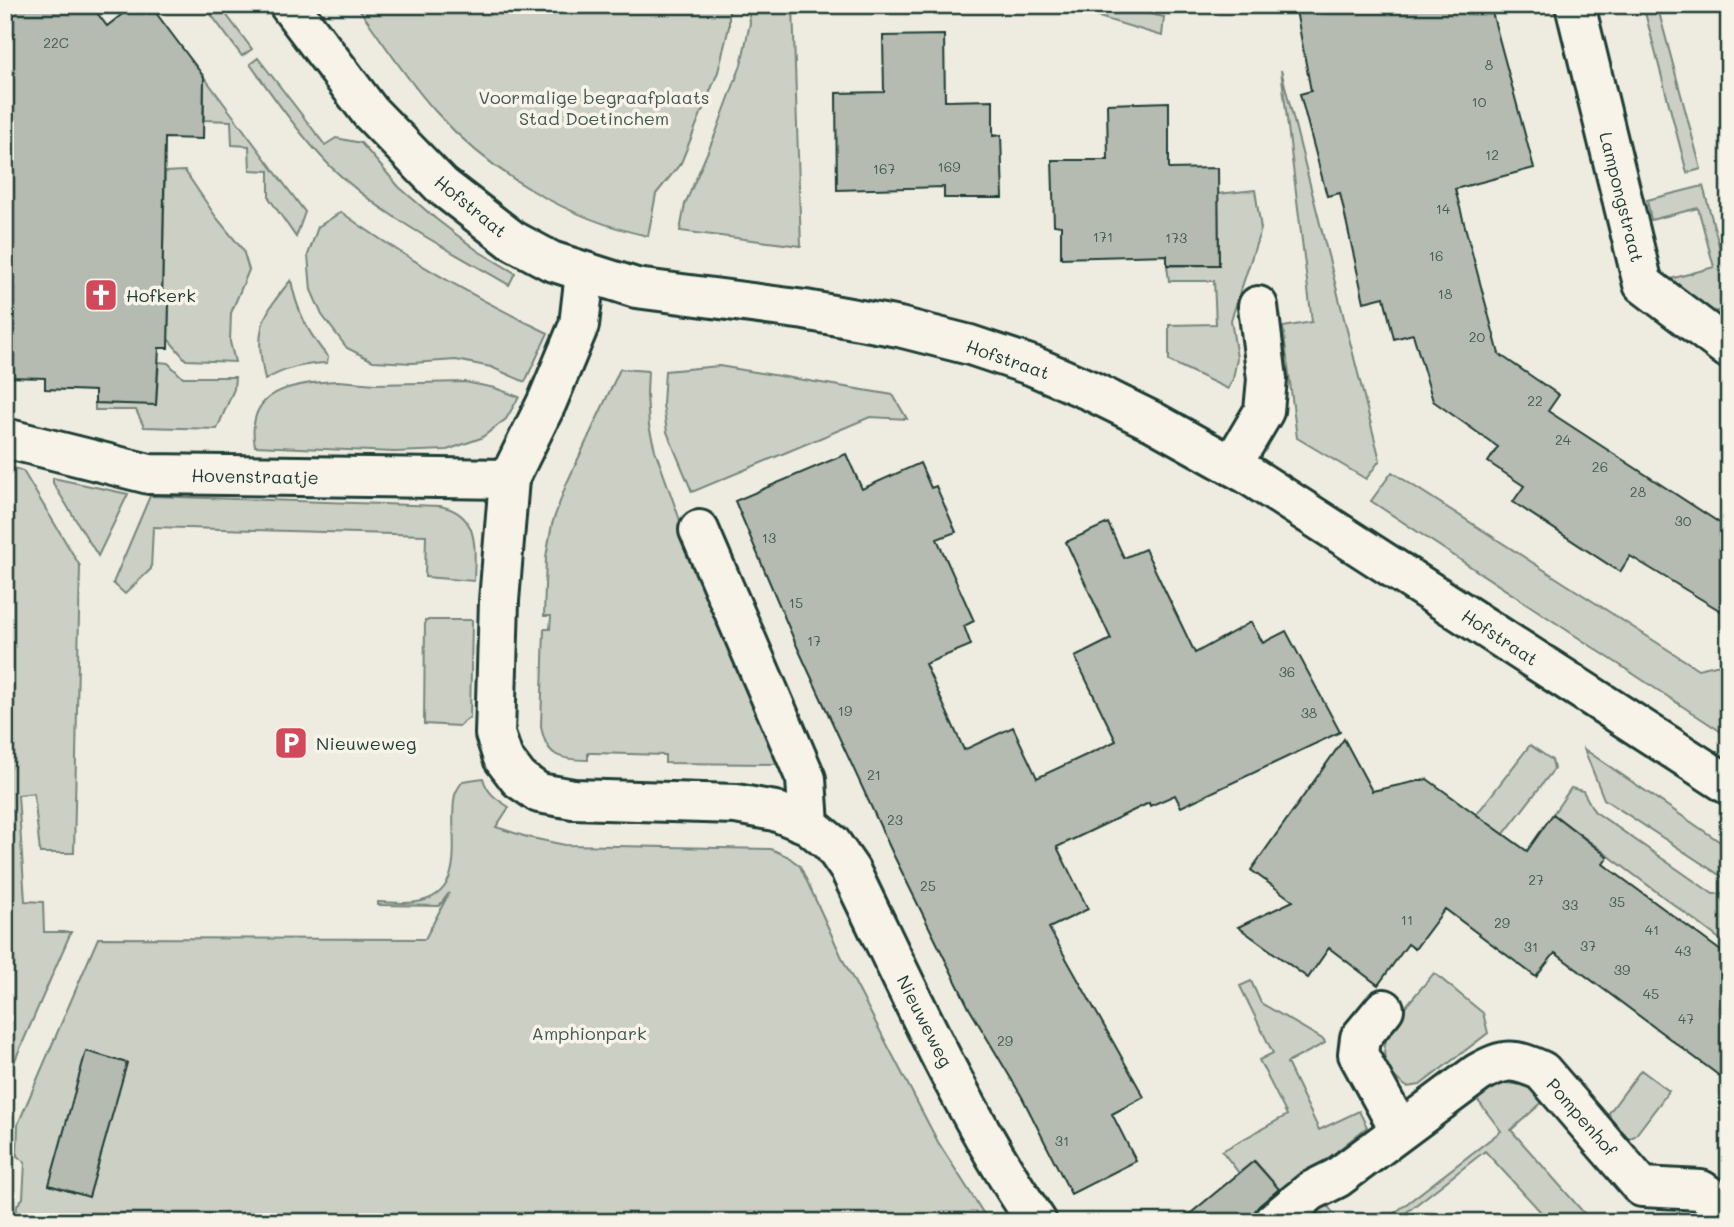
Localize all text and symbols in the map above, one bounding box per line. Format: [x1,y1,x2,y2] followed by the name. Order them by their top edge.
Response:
[43,33,69,52] house number: 22C
[1485,55,1493,74] house number: 8
[478,85,710,130] park label: Voormalige begraafplaats Stad Doetinchem
[1472,92,1487,111] house number: 10
[1594,129,1650,265] street label: Lampongstraat
[1485,145,1499,164] house number: 12
[938,157,961,176] house number: 169
[873,159,895,178] house number: 167
[430,169,512,243] street label: Hofstraat
[1436,199,1451,218] house number: 14
[1093,227,1113,246] house number: 171
[1165,228,1187,247] house number: 173
[1429,246,1443,265] house number: 16
[82,276,120,314] church icon: Hofkerk
[126,283,196,307] place label: Hofkerk
[1438,284,1452,303] house number: 18
[1469,327,1486,346] house number: 20
[963,334,1053,384] street label: Hofstraat
[1527,391,1543,410] house number: 22
[1555,430,1572,449] house number: 24
[1592,457,1608,476] house number: 26
[191,463,319,489] street label: Hovenstraatje
[1630,482,1646,501] house number: 28
[1675,511,1692,530] house number: 30
[762,528,776,547] house number: 13
[789,593,803,612] house number: 15
[1457,603,1543,671] street label: Hofstraat
[807,631,821,650] house number: 17
[1279,662,1295,681] house number: 36
[838,701,852,720] house number: 19
[1301,703,1317,722] house number: 38
[272,724,310,762] parking icon: Nieuweweg
[316,731,416,755] place label: Nieuweweg
[867,765,881,784] house number: 21
[887,810,903,829] house number: 23
[1528,870,1544,889] house number: 27
[920,876,936,895] house number: 25
[1609,892,1625,911] house number: 35
[1562,895,1578,914] house number: 33
[1401,910,1413,929] house number: 11
[1494,913,1510,932] house number: 29
[1645,920,1659,939] house number: 41
[1580,936,1596,955] house number: 37
[1524,937,1538,956] house number: 31
[1675,941,1691,960] house number: 43
[1614,960,1630,979] house number: 39
[892,971,958,1071] street label: Nieuweweg
[1643,984,1659,1003] house number: 45
[1678,1009,1694,1028] house number: 47
[531,1021,647,1045] park label: Amphionpark
[997,1031,1013,1050] house number: 29
[1541,1073,1623,1162] street label: Pompenhof
[1055,1131,1069,1150] house number: 31

